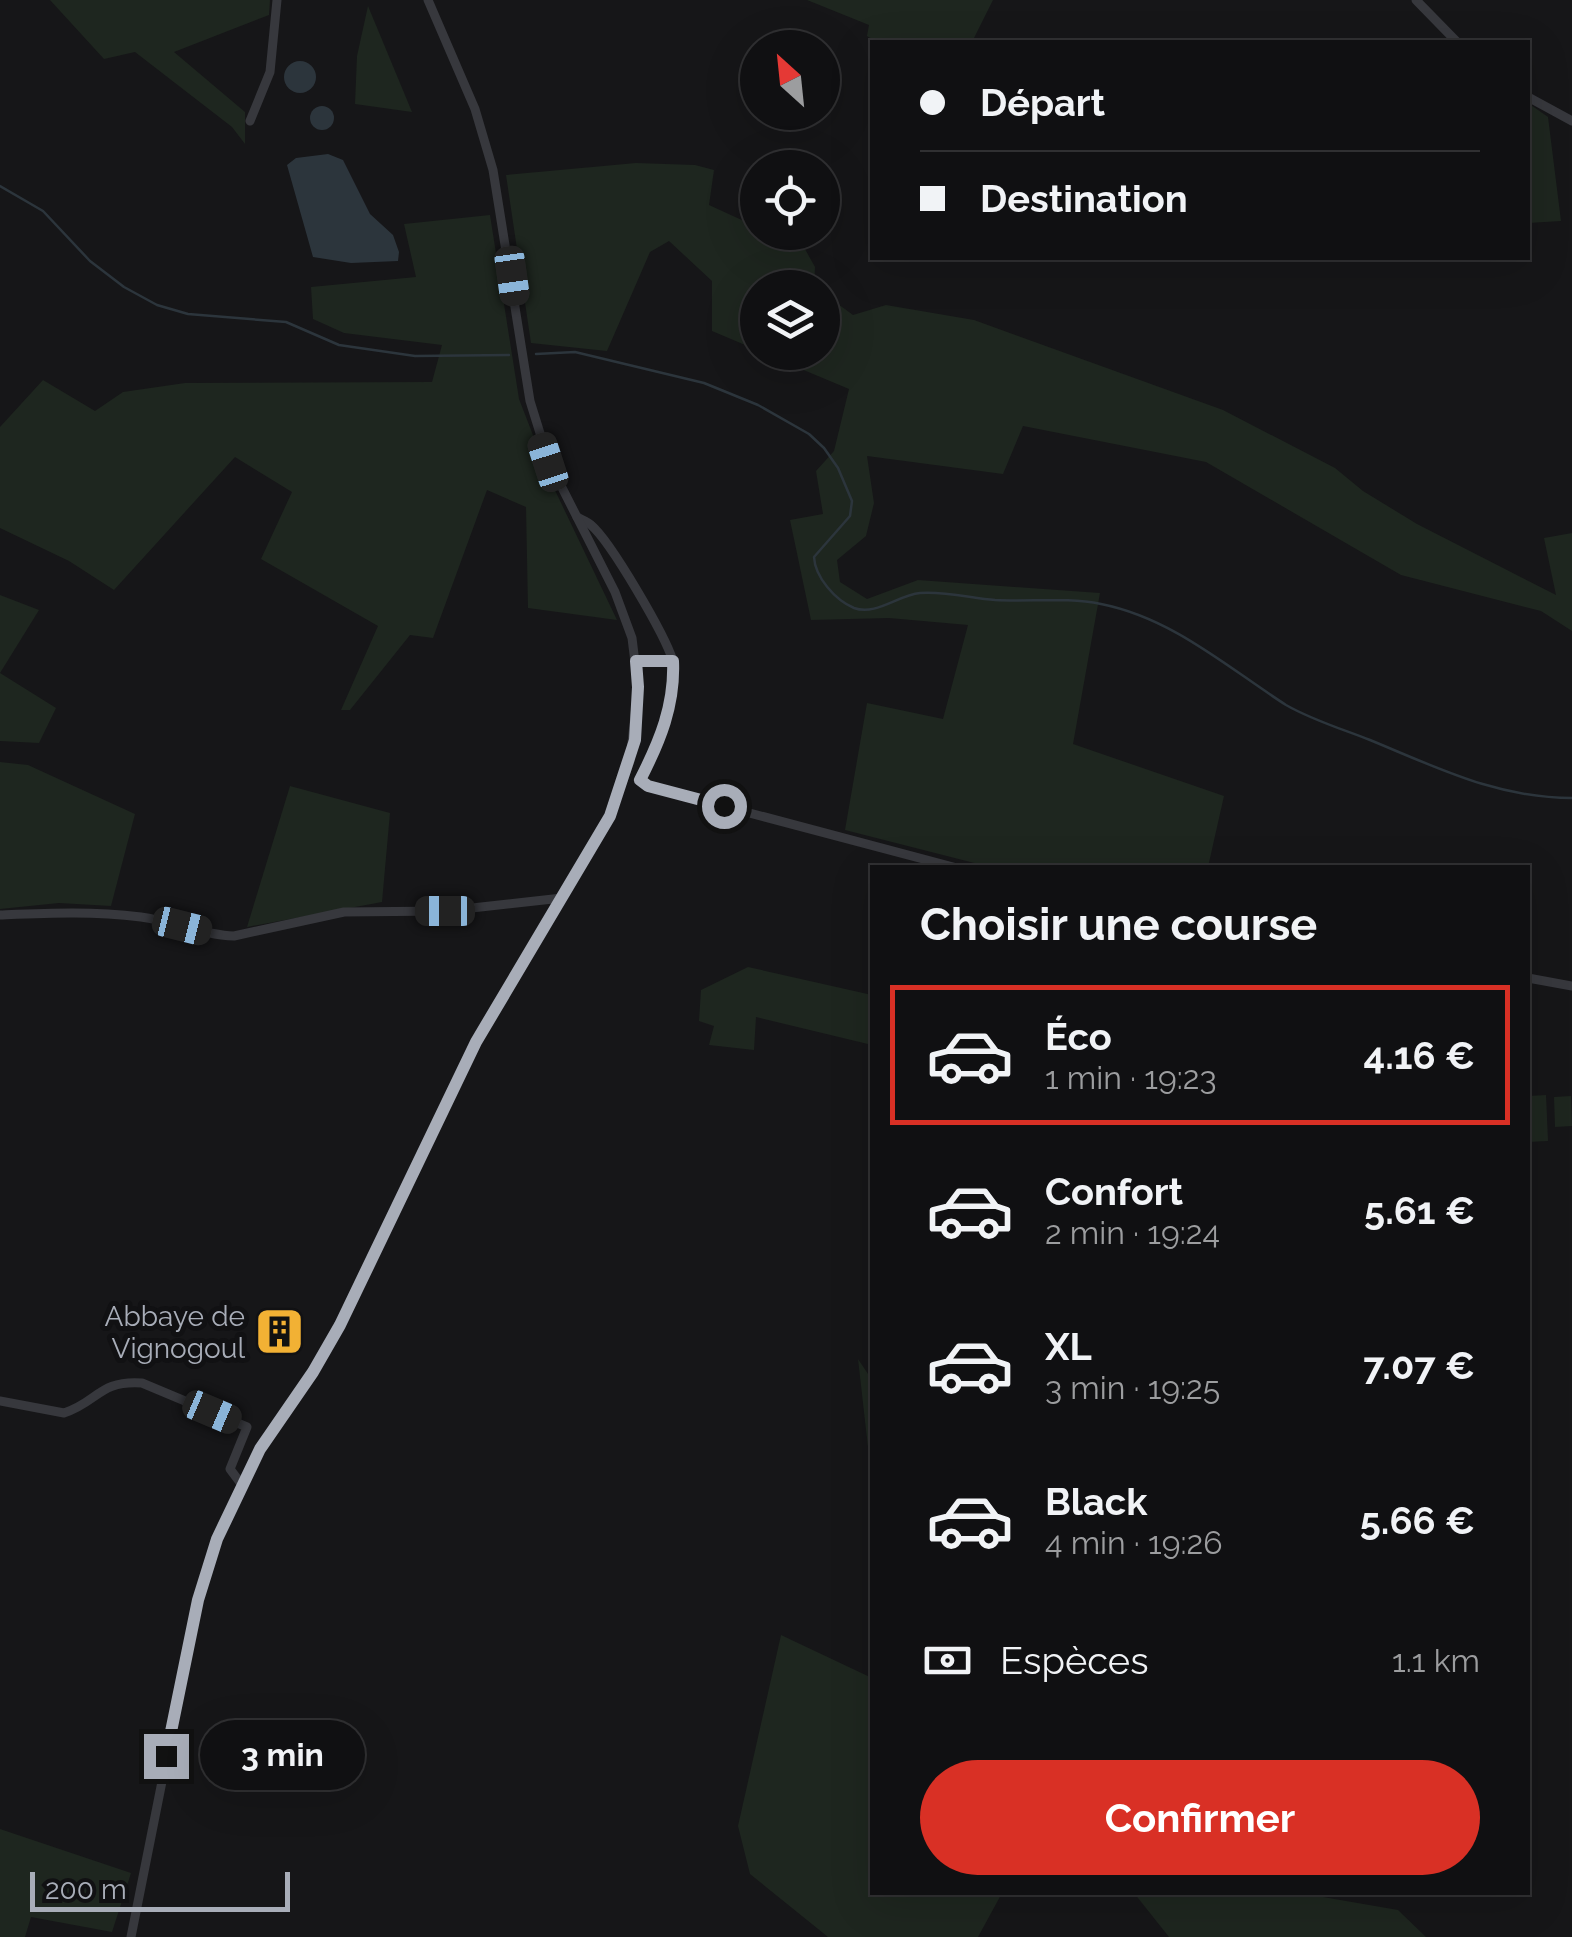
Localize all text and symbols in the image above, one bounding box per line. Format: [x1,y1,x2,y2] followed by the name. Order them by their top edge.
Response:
[740,30,840,130] north arrow
[740,30,840,370] map controls
[980,80,1105,125] text: Départ
[740,150,840,250] button: locate
[980,176,1188,221] text: Destination
[493,244,531,308] car
[740,270,840,370] button: layers
[524,429,572,495] car
[702,784,747,829] route start
[415,896,475,926] car
[920,898,1317,951] text: Choisir une course
[149,904,215,948] car
[925,1010,1015,1100] icon: car
[1045,1014,1112,1059] text: Éco
[1363,1033,1475,1078] text: 4.16 €
[1045,1059,1217,1096] text: 1 min · 19:23
[925,1165,1015,1255] icon: car
[1045,1169,1183,1214] text: Confort
[1364,1188,1475,1233] text: 5.61 €
[1045,1214,1220,1251] text: 2 min · 19:24
[105,1300,245,1365] place label: Abbaye de Vignogoul
[254,1306,306,1358] building icon: Abbaye de Vignogoul
[925,1320,1015,1410] icon: car
[1045,1324,1092,1369] text: XL
[1363,1343,1475,1388] text: 7.07 €
[1045,1369,1220,1406] text: 3 min · 19:25
[179,1386,245,1438] car
[925,1475,1015,1565] icon: car
[1045,1479,1147,1524] text: Black
[1360,1498,1475,1543] text: 5.66 €
[1045,1524,1222,1561] text: 4 min · 19:26
[920,1633,975,1688] icon: cash
[1000,1638,1149,1683] text: Espèces
[1392,1642,1480,1679] text: 1.1 km
[201,1721,366,1791] callout: 3 min
[144,1734,189,1779] route end
[241,1736,324,1773] text: 3 min
[920,1760,1480,1875] button: Confirmer
[30,1867,290,1912] scale bar
[45,1873,127,1906] text: 200 m

